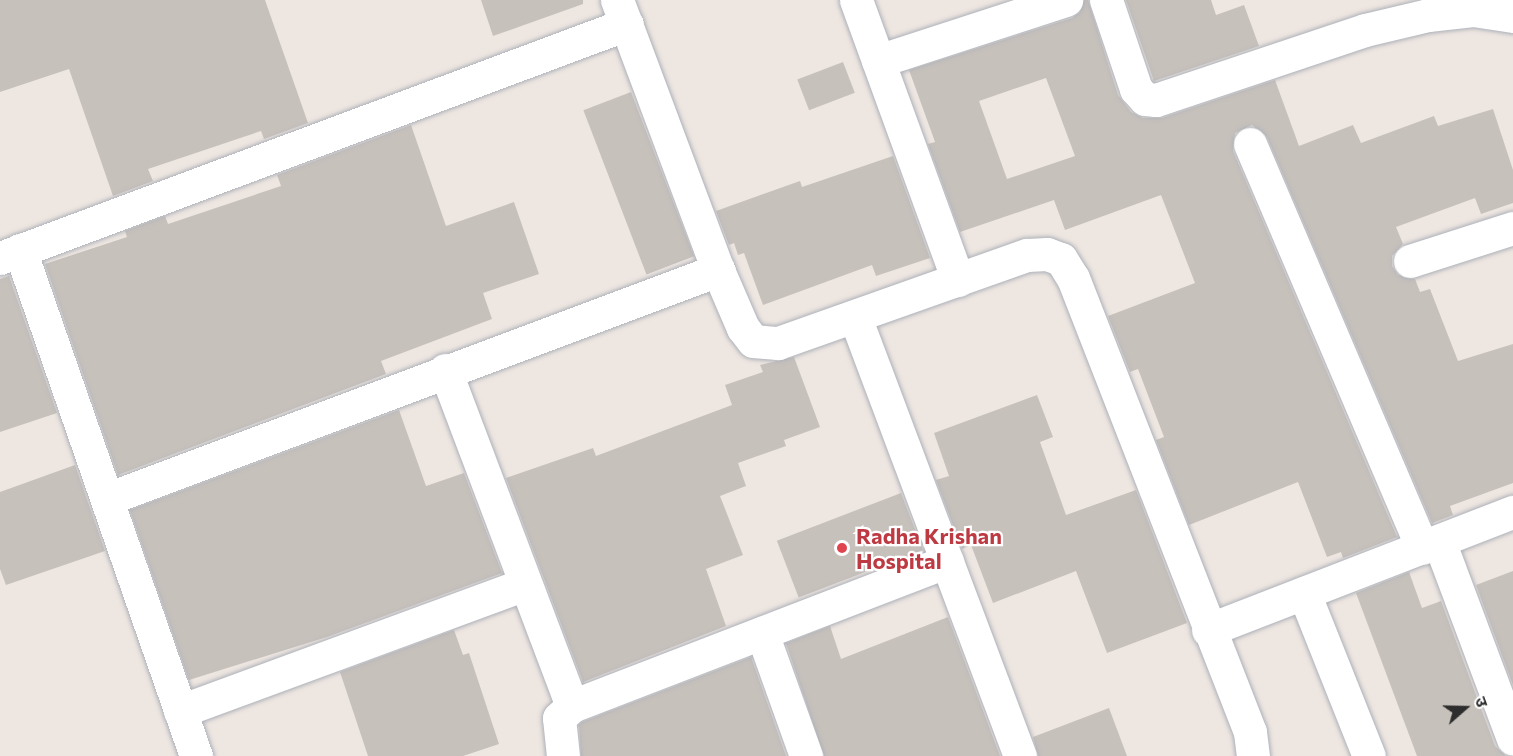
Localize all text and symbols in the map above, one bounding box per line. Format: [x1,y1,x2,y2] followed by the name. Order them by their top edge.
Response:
[856,522,1002,574] place label: Radha Krishan Hospital
[833,539,851,557] marker: Radha Krishan Hospital
[1435,678,1495,738] north arrow
[1472,694,1493,709] text: उ

